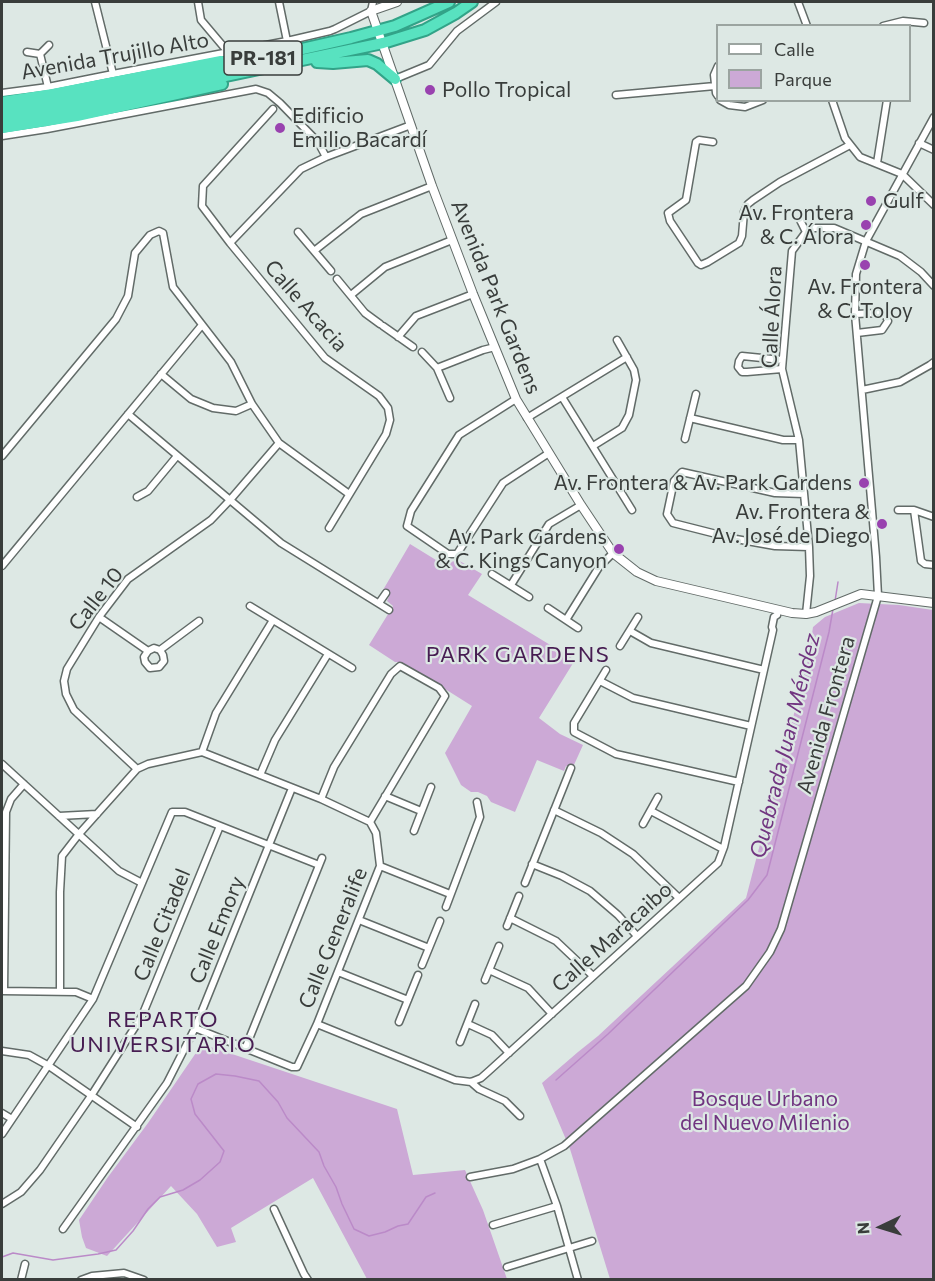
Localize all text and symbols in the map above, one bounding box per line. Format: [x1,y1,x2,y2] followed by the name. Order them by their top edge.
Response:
[716,24,911,102] legend
[19,27,211,85] street label: Avenida Trujillo Alto
[774,38,814,60] text: Calle
[224,41,302,75] road number: PR-181
[774,68,832,90] text: Parque
[442,77,571,103] place label: Pollo Tropical
[423,83,437,97] marker: Pollo Tropical
[292,103,427,153] place label: Edificio Emilio Bacardí
[273,121,287,135] marker: Edificio Emilio Bacardí
[883,188,924,214] place label: Gulf
[864,194,878,208] marker: Gulf
[446,196,546,398] street label: Avenida Park Gardens
[739,200,854,250] place label: Av. Frontera & C. Álora
[859,218,873,232] marker: Av. Frontera & C. Álora
[259,255,353,357] street label: Calle Acacia
[858,258,872,272] marker: Av. Frontera & C. Toloy
[757,265,787,369] street label: Calle Álora
[807,274,923,324] place label: Av. Frontera & C. Toloy
[553,470,852,496] place label: Av. Frontera & Av. Park Gardens
[857,476,871,490] marker: Av. Frontera & Av. Park Gardens
[712,499,870,549] place label: Av. Frontera & Av. José de Diego
[875,517,889,531] marker: Av. Frontera & Av. José de Diego
[435,524,607,574] place label: Av. Park Gardens & C. Kings Canyon
[612,542,626,556] marker: Av. Park Gardens & C. Kings Canyon
[63,562,129,636] street label: Calle 10
[744,631,826,861] water label: Quebrada Juan Méndez
[791,633,861,797] street label: Avenida Frontera
[426,642,610,668] district label: PARK GARDENS
[293,864,373,1012] street label: Calle Generalife
[128,865,196,985] street label: Calle Citadel
[184,873,250,987] street label: Calle Emory
[547,876,677,998] street label: Calle Maracaibo
[70,1007,256,1058] district label: REPARTO UNIVERSITARIO
[680,1086,850,1136] park label: Bosque Urbano del Nuevo Milenio
[851,1197,911,1257] north arrow
[853,1222,872,1235] text: N

